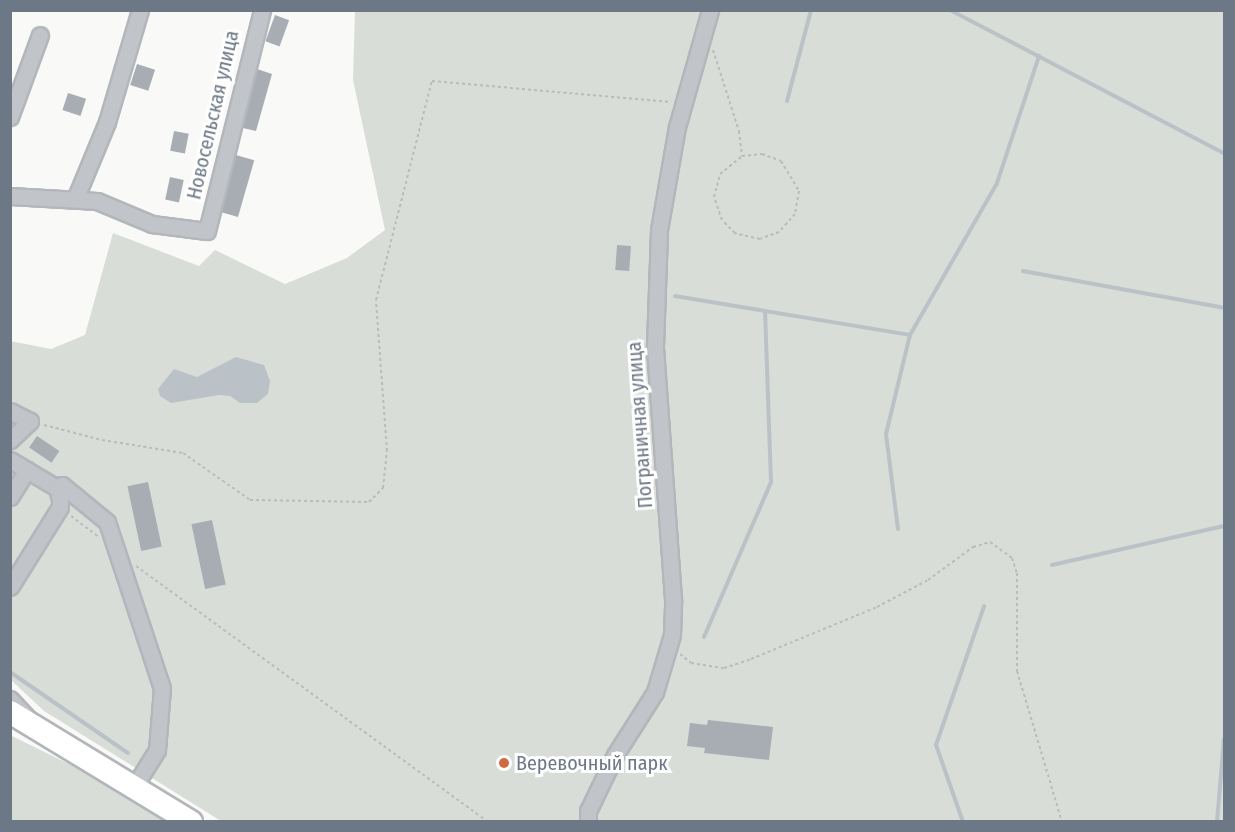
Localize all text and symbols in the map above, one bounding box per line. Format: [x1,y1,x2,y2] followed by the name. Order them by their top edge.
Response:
[182,28,244,202] street label: Новосельская улица
[622,341,658,509] street label: Пограничная улица
[516,751,668,775] place label: Веревочный парк
[497,756,511,770] marker: Веревочный парк

